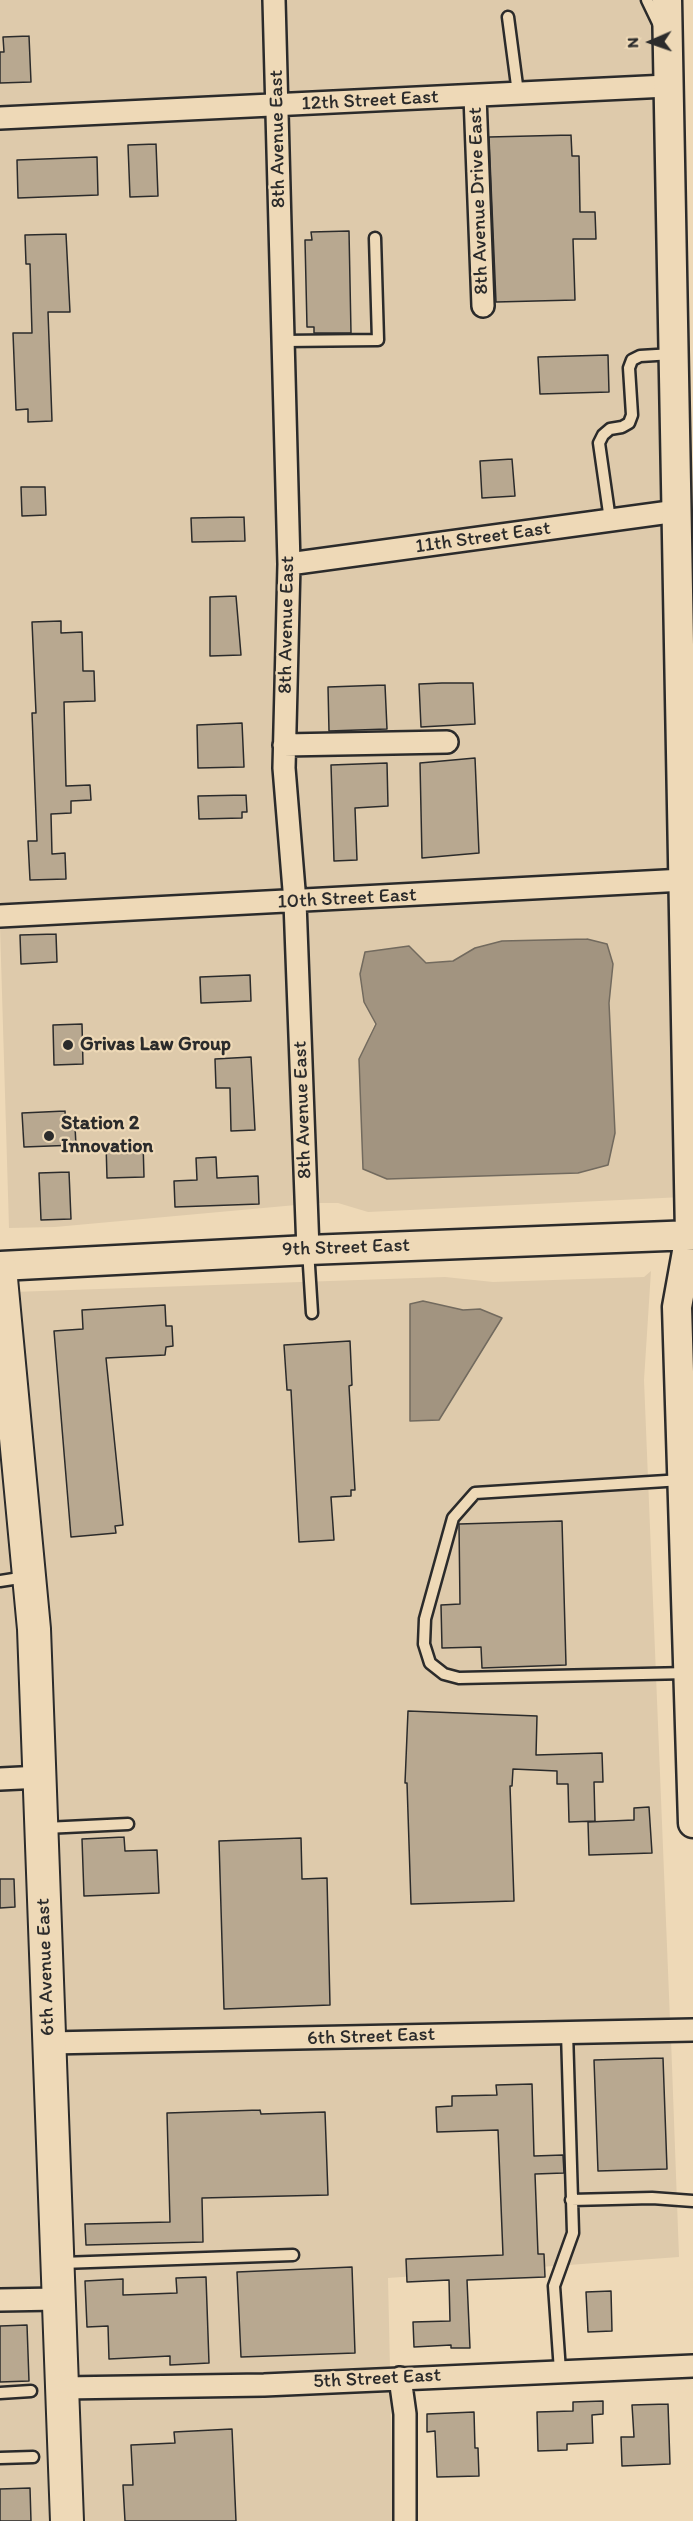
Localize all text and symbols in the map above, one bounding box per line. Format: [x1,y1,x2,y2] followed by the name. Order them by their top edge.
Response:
[621,12,681,72] north arrow
[623,37,642,48] text: N
[265,70,291,208] street label: 8th Avenue East
[301,85,439,117] street label: 12th Street East
[464,107,494,295] street label: 8th Avenue Drive East
[414,517,552,559] street label: 11th Street East
[274,556,300,694] street label: 8th Avenue East
[277,883,417,915] street label: 10th Street East
[80,1033,231,1057] place label: Grivas Law Group
[61,1038,75,1052] marker: Grivas Law Group
[289,1041,317,1179] street label: 8th Avenue East
[61,1112,153,1159] place label: Station 2 Innovation
[42,1129,56,1143] marker: Station 2 Innovation
[282,1234,410,1262] street label: 9th Street East
[32,1898,60,2036] street label: 6th Avenue East
[307,2023,435,2051] street label: 6th Street East
[312,2364,442,2394] street label: 5th Street East

